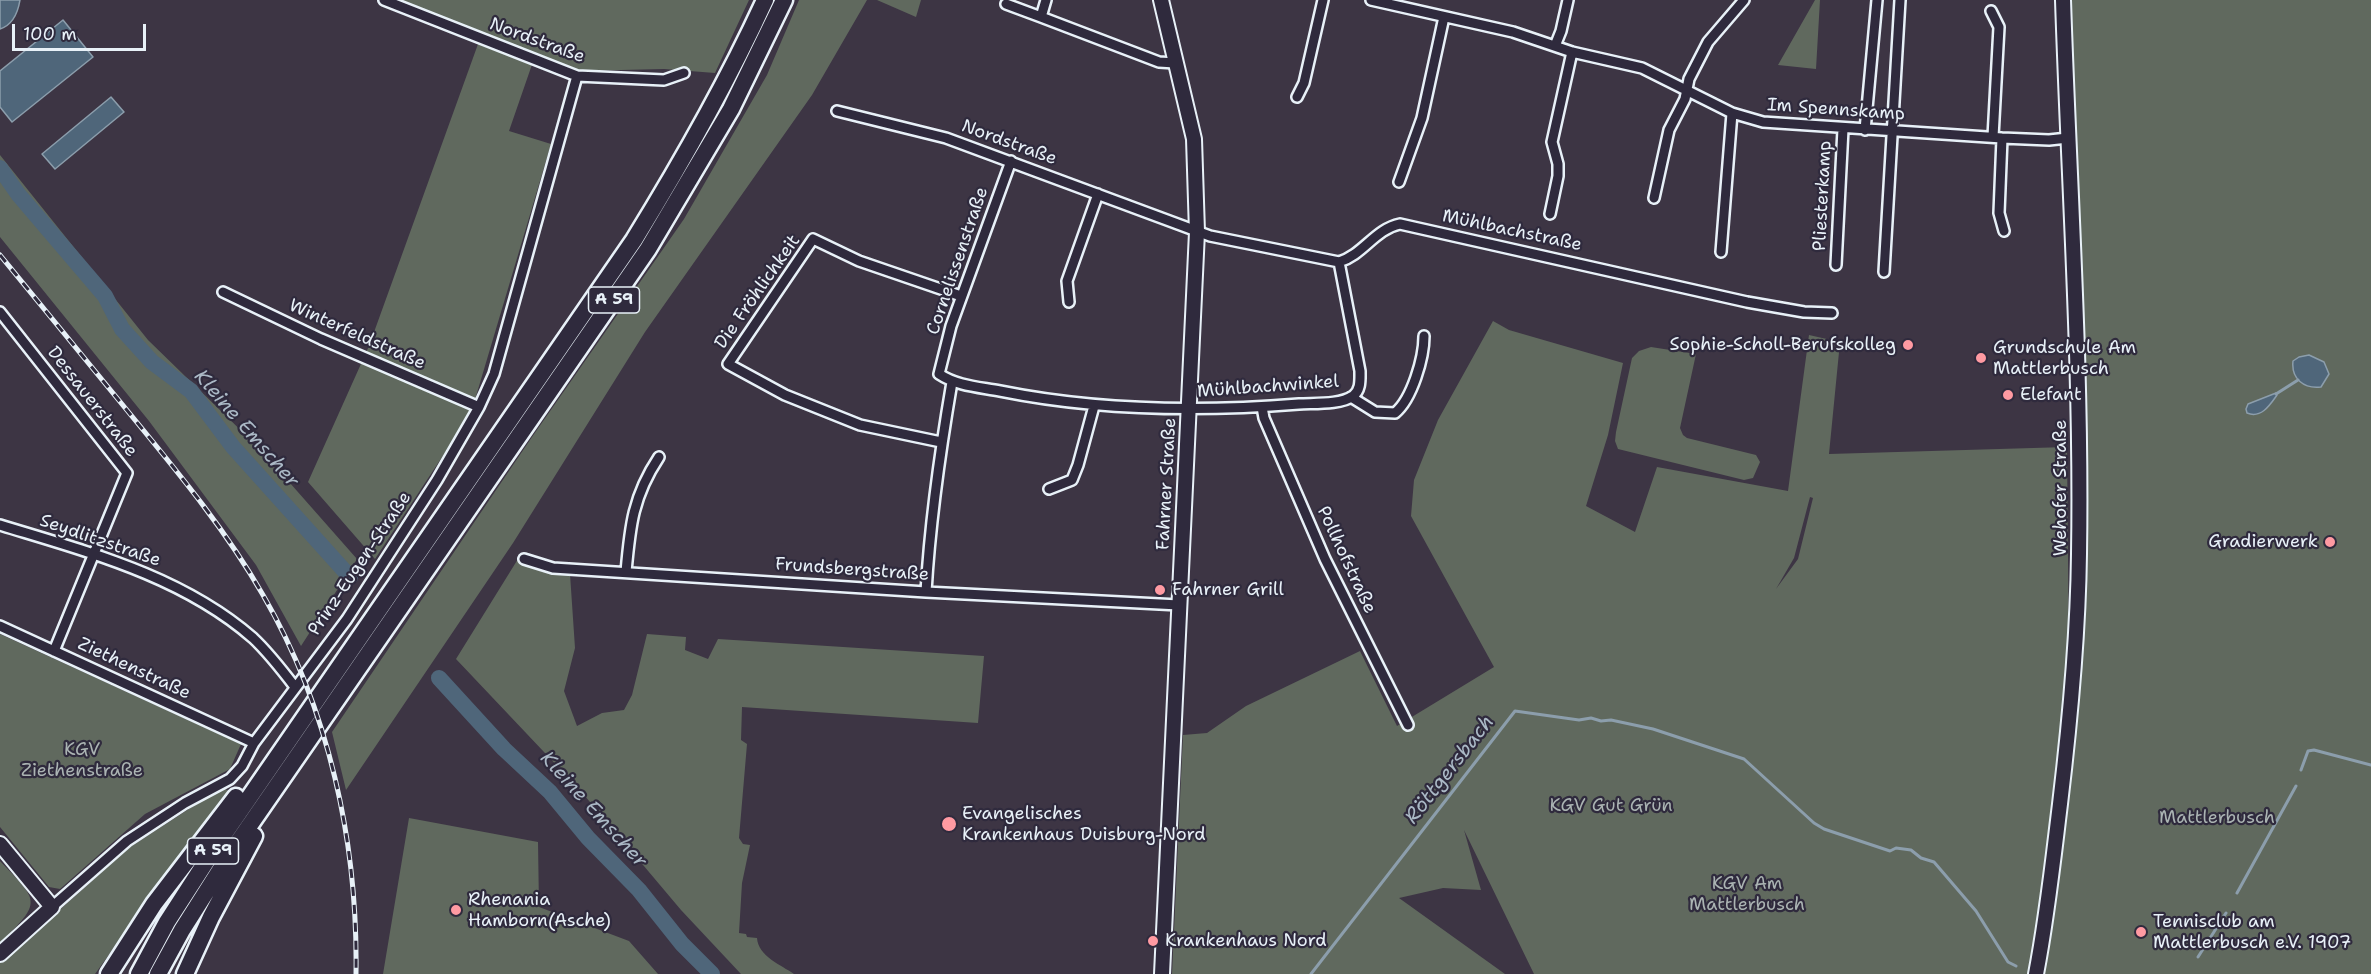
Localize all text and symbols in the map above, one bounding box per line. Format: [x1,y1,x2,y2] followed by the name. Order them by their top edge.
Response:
[15,12,148,50] scale bar
[486,14,588,68] street label: Nordstraße
[23,22,77,46] text: 100 m
[1766,94,1906,126] street label: Im Spennskamp
[958,116,1060,170] street label: Nordstraße
[1809,140,1837,252] street label: Pliesterkamp
[923,184,993,338] street label: Cornelissenstraße
[1440,206,1584,256] street label: Mühlbachstraße
[711,231,805,353] street label: Die Fröhlichkeit
[588,287,640,313] road number: A 59
[285,295,429,375] street label: Winterfeldstraße
[1670,334,1896,356] place label: Sophie-Scholl-Berufskolleg
[1993,337,2136,380] place label: Grundschule Am Mattlerbusch
[1901,338,1915,352] marker: Sophie-Scholl-Berufskolleg
[42,342,142,462] street label: Dessauerstraße
[1974,351,1988,365] marker: Grundschule Am Mattlerbusch
[188,365,304,493] water label: Kleine Emscher
[1197,371,1339,403] street label: Mühlbachwinkel
[2020,384,2082,406] place label: Elefant
[2001,388,2015,402] marker: Elefant
[1153,417,1181,551] street label: Fahrner Straße
[2050,420,2072,556] street label: Wehofer Straße
[304,488,416,640] street label: Prinz-Eugen-Straße
[1312,503,1380,617] street label: Pollhofstraße
[37,510,163,572] street label: Seydlitzstraße
[2208,531,2318,553] place label: Gradierwerk
[2323,535,2337,549] marker: Gradierwerk
[774,554,930,586] street label: Frundsbergstraße
[1172,579,1284,601] place label: Fahrner Grill
[1153,583,1167,597] marker: Fahrner Grill
[74,633,194,705] street label: Ziethenstraße
[1400,711,1500,829] water label: Röttgersbach
[21,739,143,782] park label: KGV Ziethenstraße
[534,747,652,873] water label: Kleine Emscher
[1549,795,1673,817] park label: KGV Gut Grün
[962,803,1206,846] place label: Evangelisches Krankenhaus Duisburg-Nord
[2159,807,2275,829] park label: Mattlerbusch
[940,815,958,833] marker: Evangelisches Krankenhaus Duisburg-Nord
[188,838,238,864] road number: A 59
[1689,873,1805,916] park label: KGV Am Mattlerbusch
[468,889,611,932] place label: Rhenania Hamborn(Asche)
[449,903,463,917] marker: Rhenania Hamborn(Asche)
[2153,911,2351,954] place label: Tennisclub am Mattlerbusch e.V. 1907
[2134,925,2148,939] marker: Tennisclub am Mattlerbusch e.V. 1907
[1165,930,1327,952] place label: Krankenhaus Nord
[1146,934,1160,948] marker: Krankenhaus Nord

